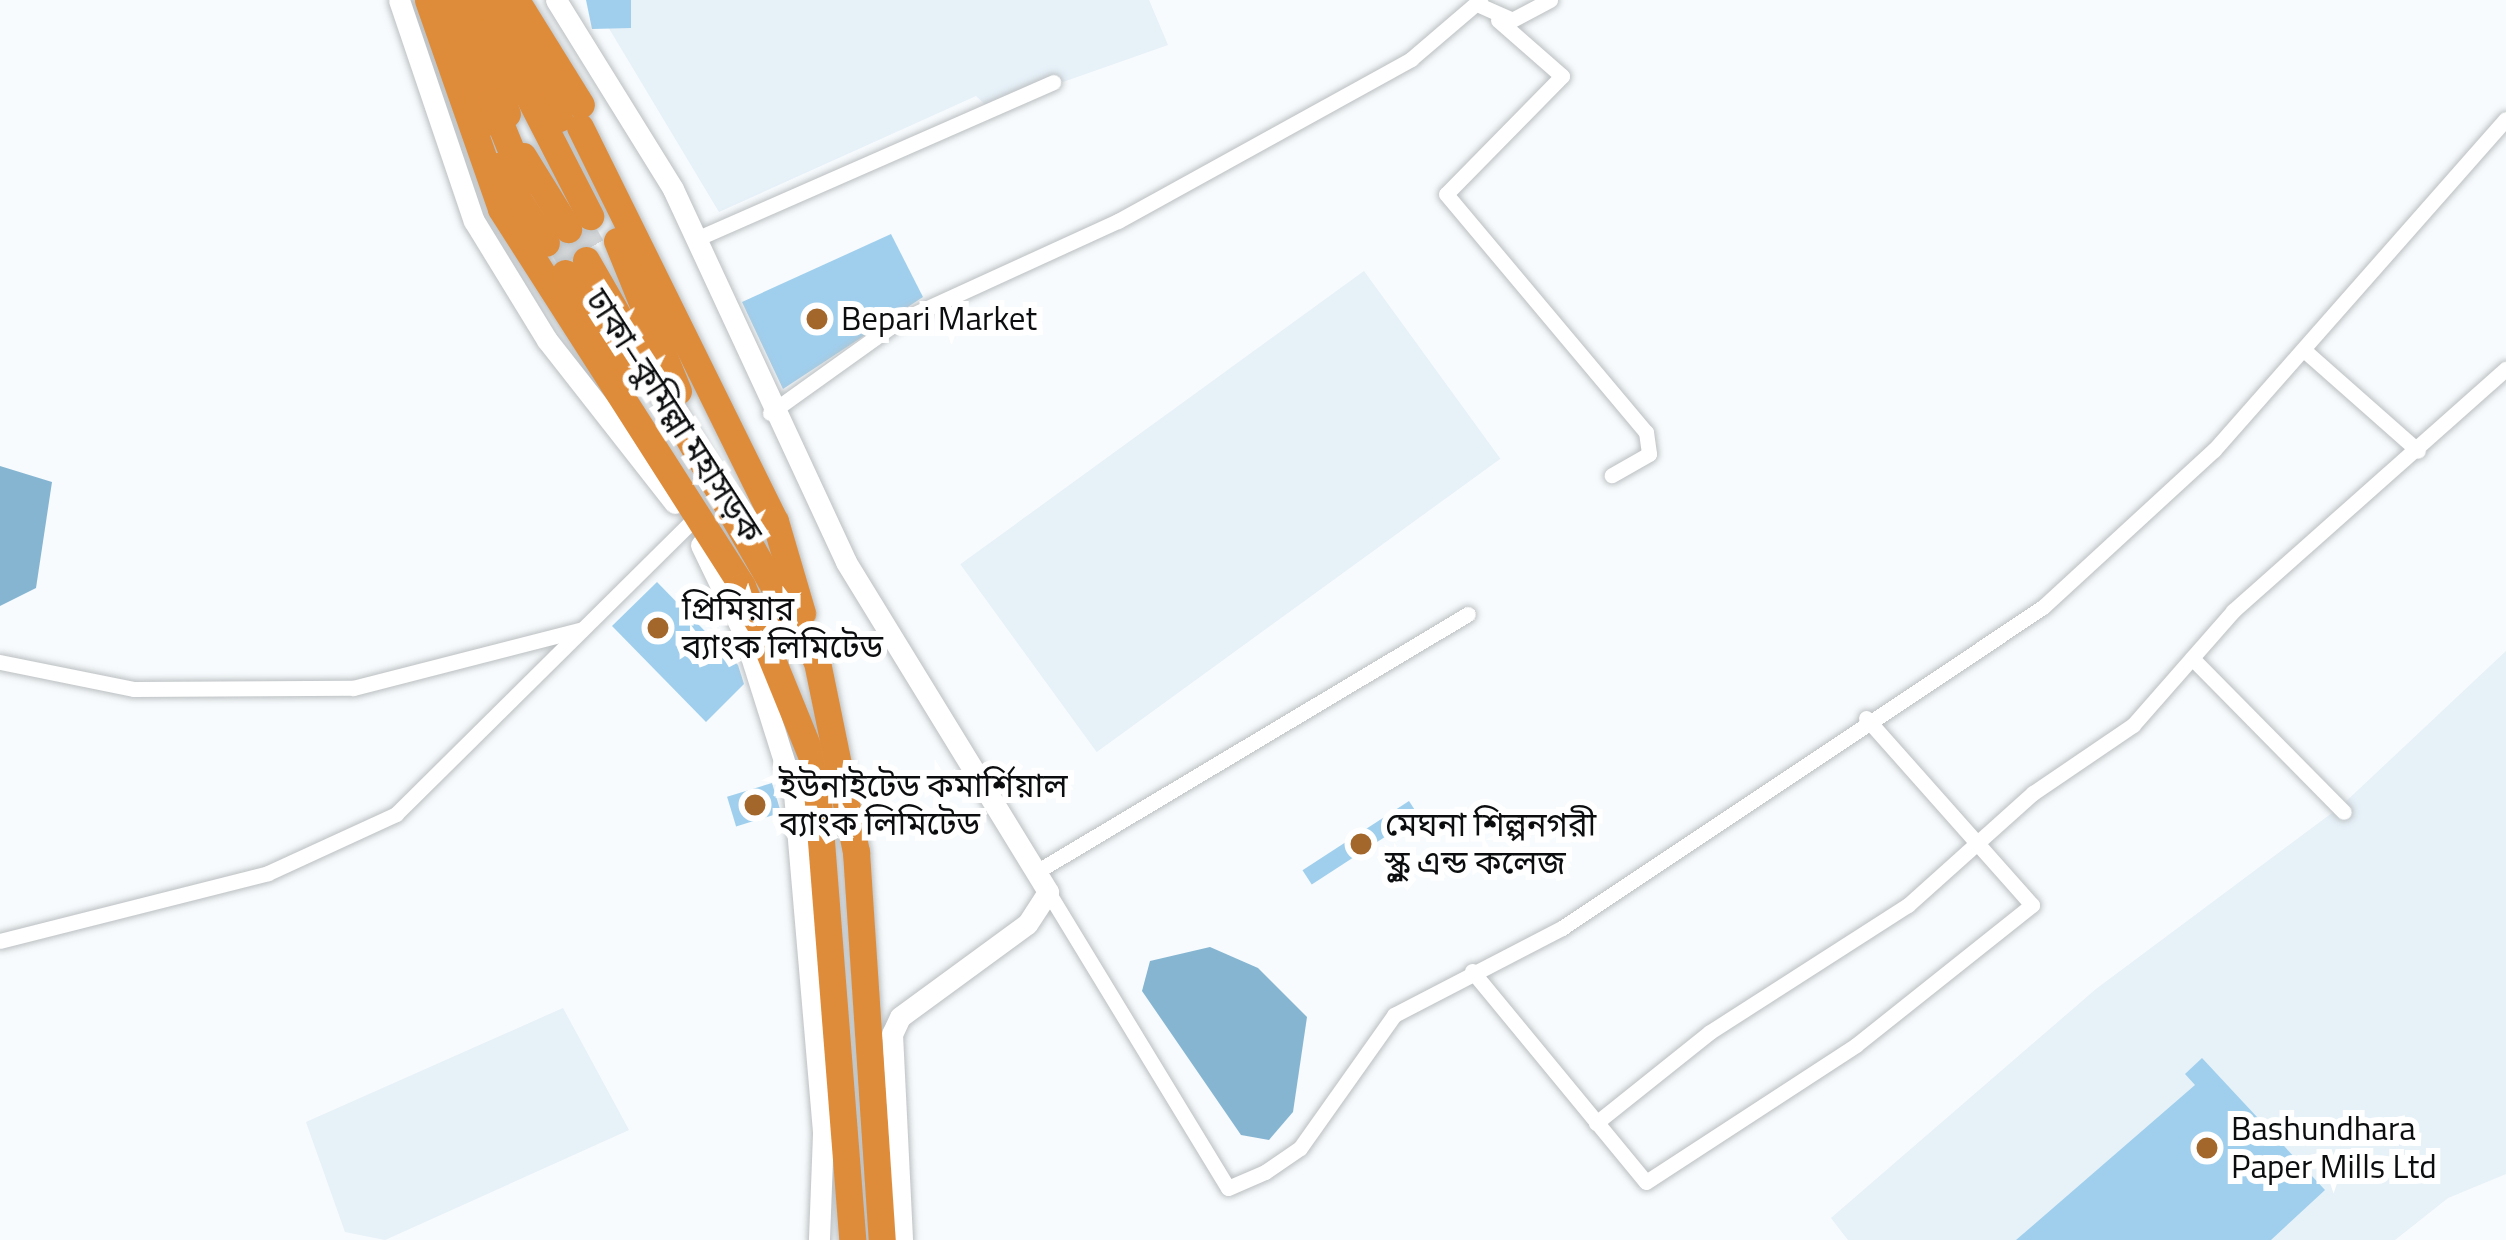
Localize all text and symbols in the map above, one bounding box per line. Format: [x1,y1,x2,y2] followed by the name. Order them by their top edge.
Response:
[577,282,771,550] street label: ঢাকা–কুমিল্লা মহাসড়ক
[841,299,1037,339] place label: Bepari Market
[804,306,830,332] marker: Bepari Market
[682,589,883,667] place label: প্রিমিয়ার ব্যাংক লিমিটেড
[645,615,671,641] marker: প্রিমিয়ার ব্যাংক লিমিটেড
[779,766,1068,844] place label: ইউনাইটেড কমার্শিয়াল ব্যাংক লিমিটেড
[742,792,768,818] marker: ইউনাইটেড কমার্শিয়াল ব্যাংক লিমিটেড
[1385,805,1596,883] place label: মেঘনা শিল্পনগরী স্কুল এন্ড কলেজ
[1348,831,1374,857] marker: মেঘনা শিল্পনগরী স্কুল এন্ড কলেজ
[2231,1109,2437,1187] place label: Bashundhara Paper Mills Ltd
[2194,1135,2220,1161] marker: Bashundhara Paper Mills Ltd

